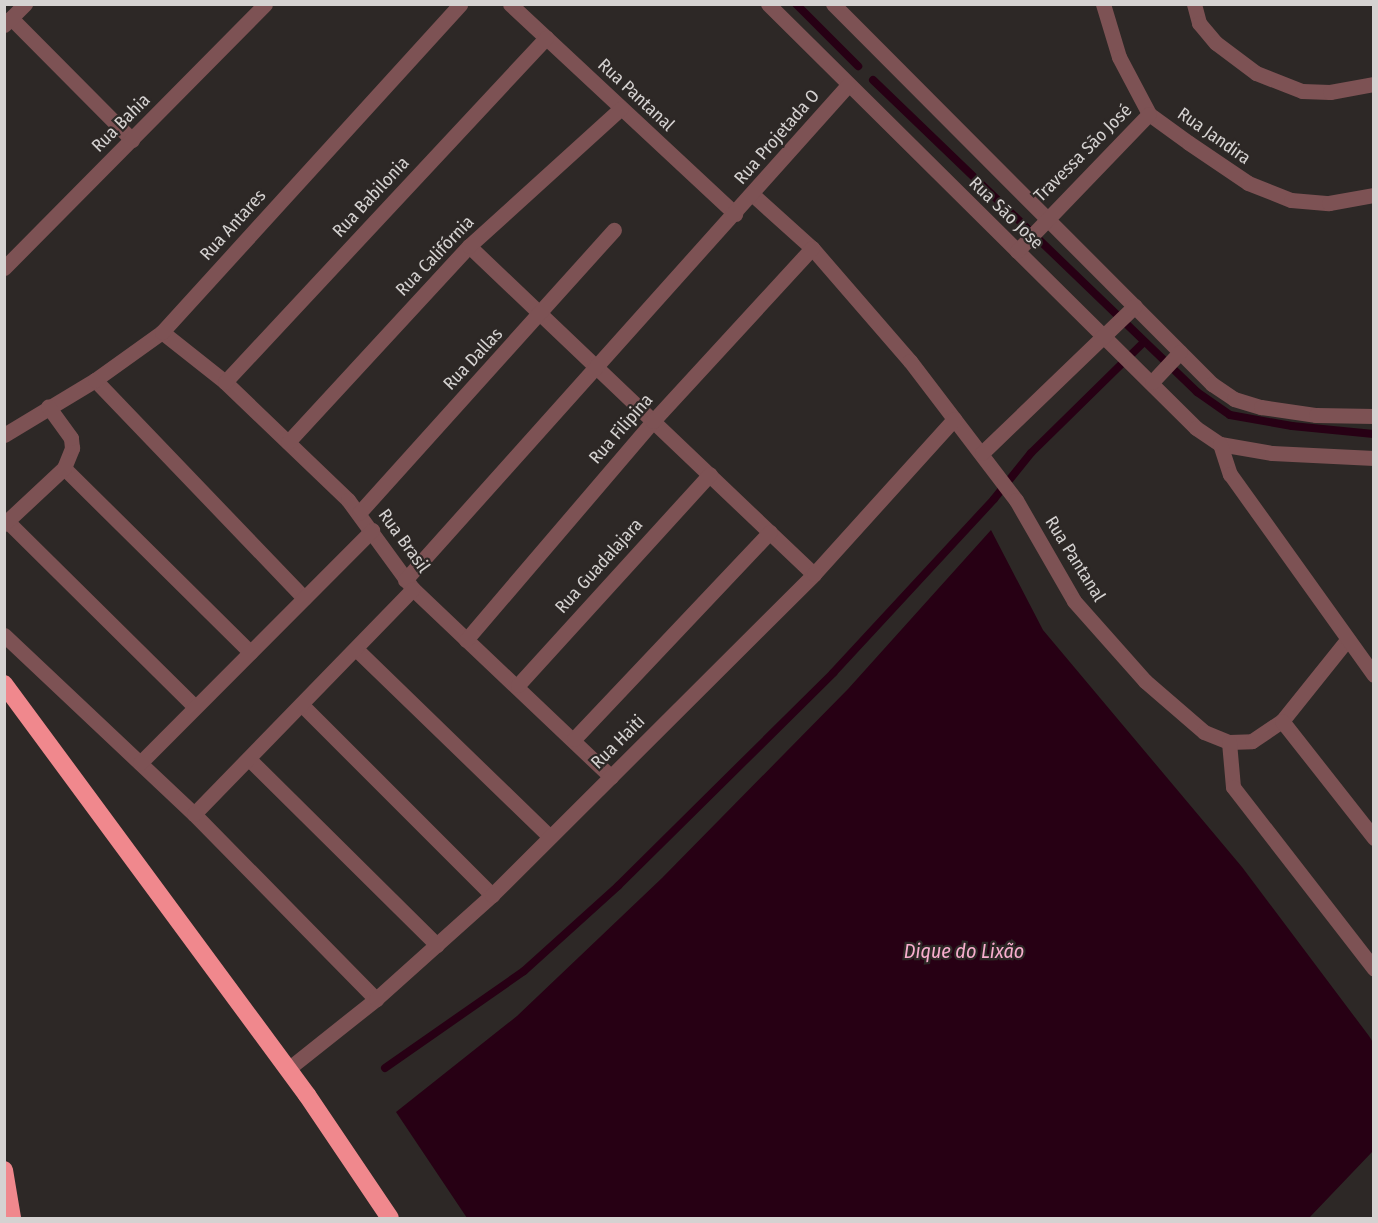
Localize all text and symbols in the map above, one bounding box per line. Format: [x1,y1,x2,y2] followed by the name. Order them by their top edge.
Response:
[593,54,679,136] street label: Rua Pantanal
[730,85,824,189] street label: Rua Projetada O
[87,89,155,157] street label: Rua Bahia
[1030,100,1136,206] street label: Travessa São José
[1173,103,1255,169] street label: Rua Jandira
[328,152,414,242] street label: Rua Babilonia
[964,172,1048,254] street label: Rua Sāo Jose
[195,185,271,265] street label: Rua Antares
[391,211,479,301] street label: Rua Califórnia
[439,323,507,395] street label: Rua Dallas
[585,390,657,468] street label: Rua Filipina
[374,505,434,577] street label: Rua Brasil
[1040,512,1110,606] street label: Rua Pantanal
[551,514,647,618] street label: Rua Guadalajara
[587,711,649,773] street label: Rua Haiti
[904,939,1024,963] water label: Dique do Lixão

